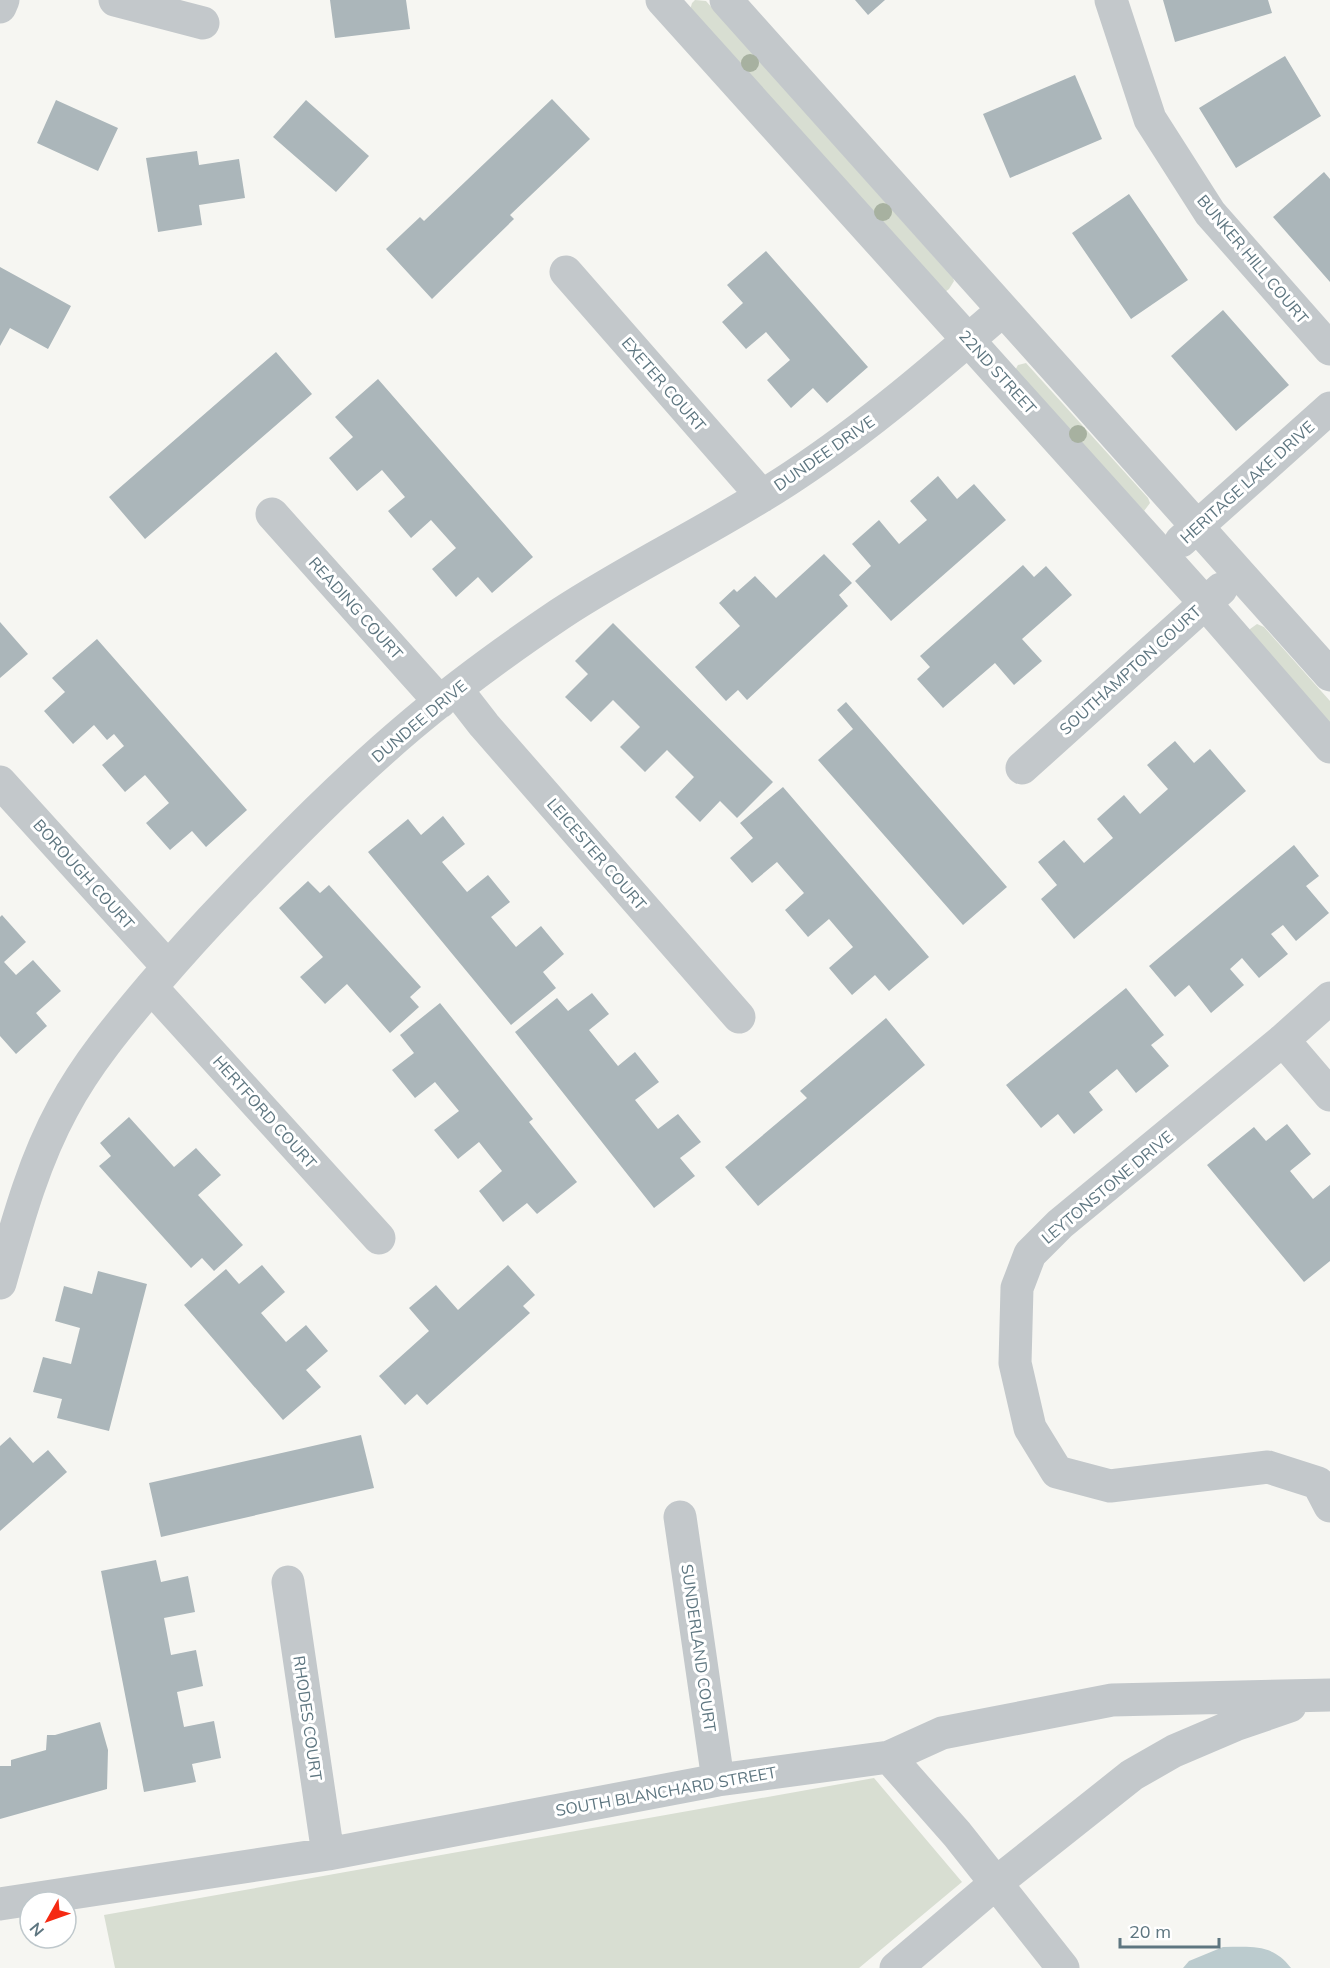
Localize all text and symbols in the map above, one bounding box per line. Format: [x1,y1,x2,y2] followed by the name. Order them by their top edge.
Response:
[1193,190,1313,328] street label: BUNKER HILL COURT
[955,326,1041,418] street label: 22ND STREET
[618,333,711,435] street label: EXETER COURT
[770,411,878,495] street label: DUNDEE DRIVE
[1176,416,1318,548] street label: HERITAGE LAKE DRIVE
[305,553,407,664] street label: READING COURT
[1055,601,1205,739] street label: SOUTHAMPTON COURT
[367,675,471,767] street label: DUNDEE DRIVE
[543,794,651,914] street label: LEICESTER COURT
[29,815,139,933] street label: BOROUGH COURT
[209,1051,321,1173] street label: HERTFORD COURT
[1037,1126,1177,1248] street label: LEYTONSTONE DRIVE
[677,1563,721,1734] street label: SUNDERLAND COURT
[289,1654,327,1782] street label: RHODES COURT
[554,1762,778,1820] street label: SOUTH BLANCHARD STREET
[18,1890,78,1950] north arrow
[1120,1911,1219,1949] scale bar
[25,1919,48,1941] text: N
[1129,1920,1171,1943] text: 20 m

